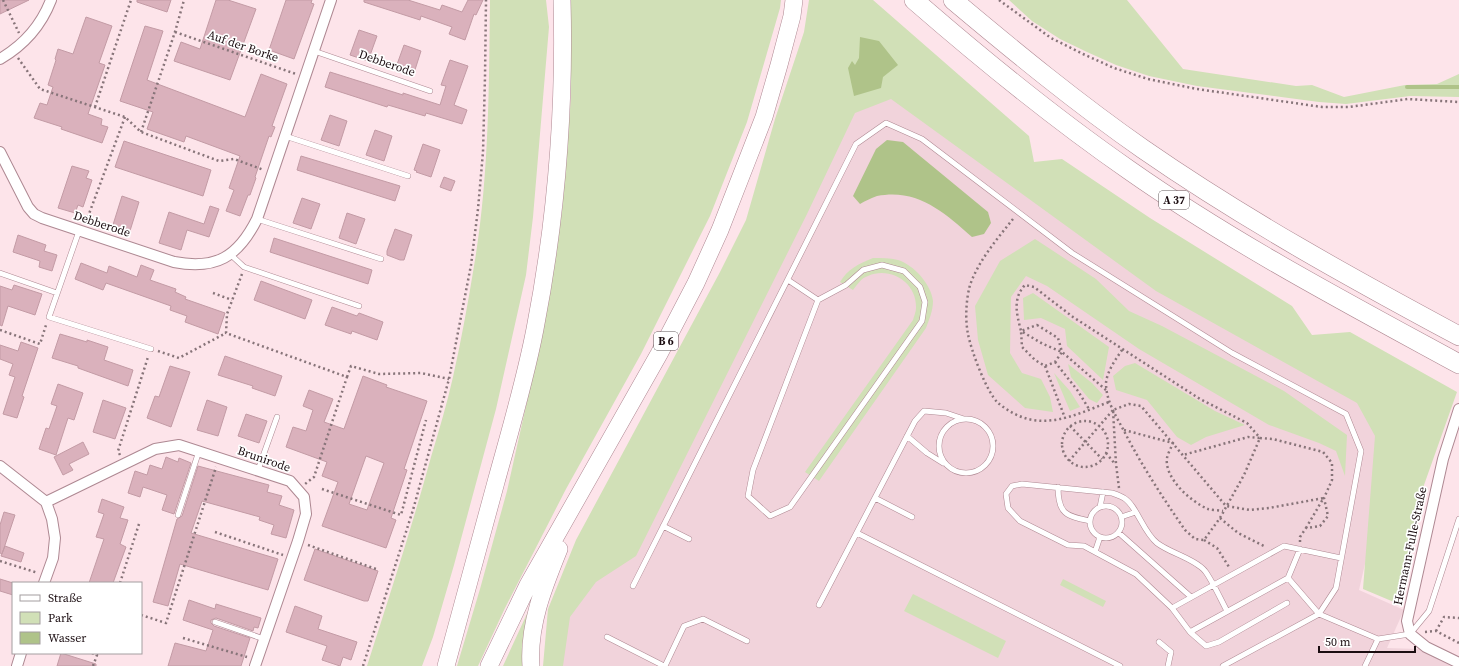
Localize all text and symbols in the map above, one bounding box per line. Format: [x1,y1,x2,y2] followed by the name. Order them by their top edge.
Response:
[205,26,281,66] street label: Auf der Borke
[357,46,417,80] street label: Debberode
[1159,191,1189,209] road number: A 37
[72,207,132,241] street label: Debberode
[654,332,678,350] road number: B 6
[235,442,293,476] street label: Brunirode
[1390,485,1430,607] street label: Hermann-Fulle-Straße
[12,582,142,654] legend
[48,590,82,606] text: Straße
[48,610,73,626] text: Park
[1319,628,1415,654] scale bar
[48,630,86,646] text: Wasser
[1325,634,1351,650] text: 50 m

